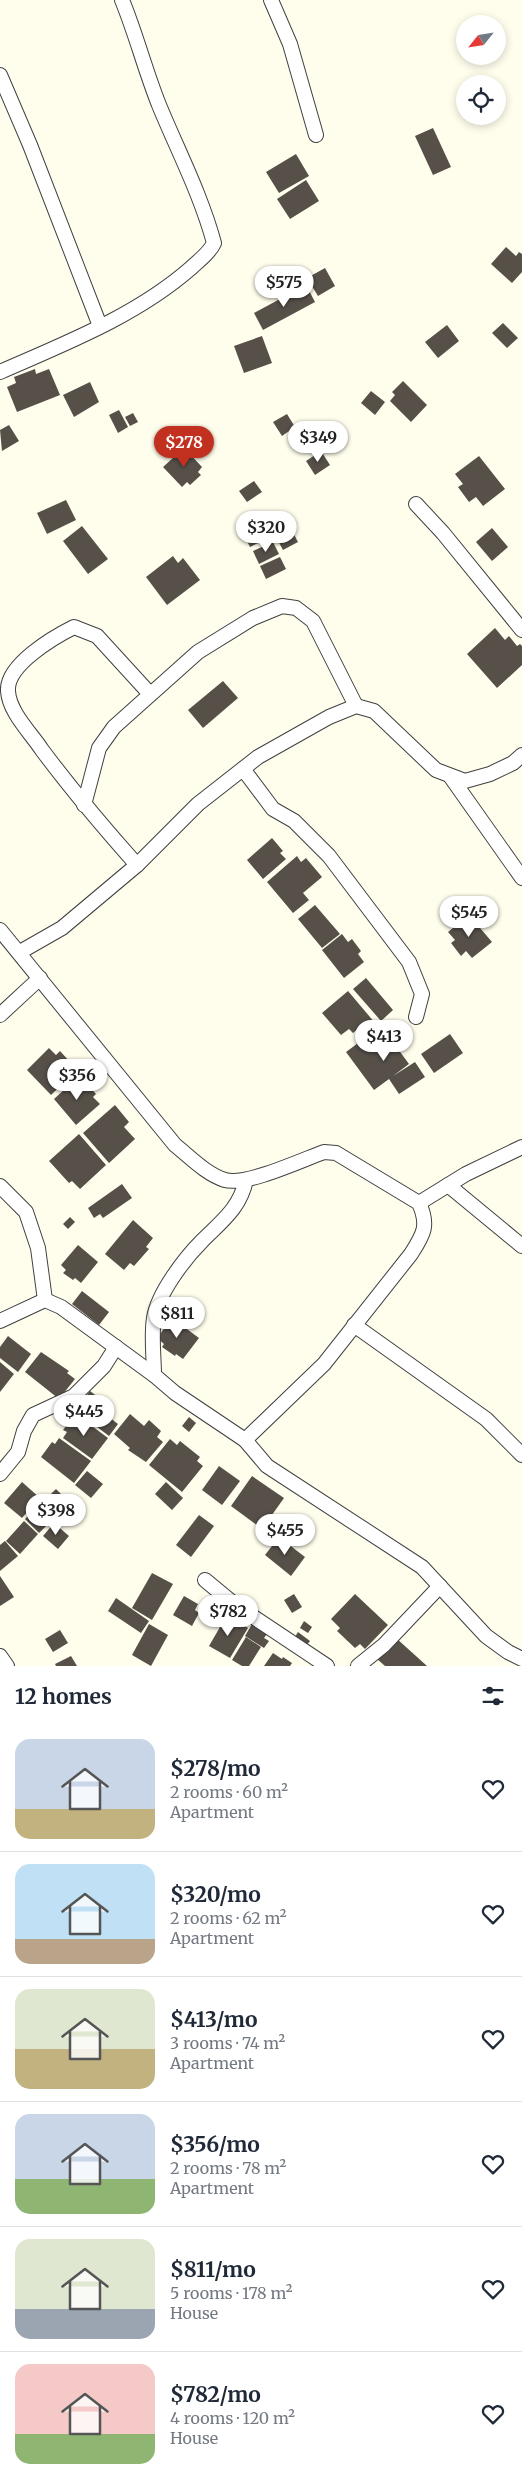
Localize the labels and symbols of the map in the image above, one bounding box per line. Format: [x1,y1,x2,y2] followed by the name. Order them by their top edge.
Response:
[456,15,506,65] north arrow
[254,266,314,308] pin: $575
[288,420,348,463] pin: $349
[154,426,214,468] pin: $278
[236,510,296,553] pin: $320
[439,896,499,938] pin: $545
[354,1020,414,1062] pin: $413
[47,1058,107,1101] pin: $356
[147,1296,207,1339] pin: $811
[54,1394,114,1437] pin: $445
[26,1494,86,1536] pin: $398
[255,1514,315,1556] pin: $455
[198,1594,258,1637] pin: $782

